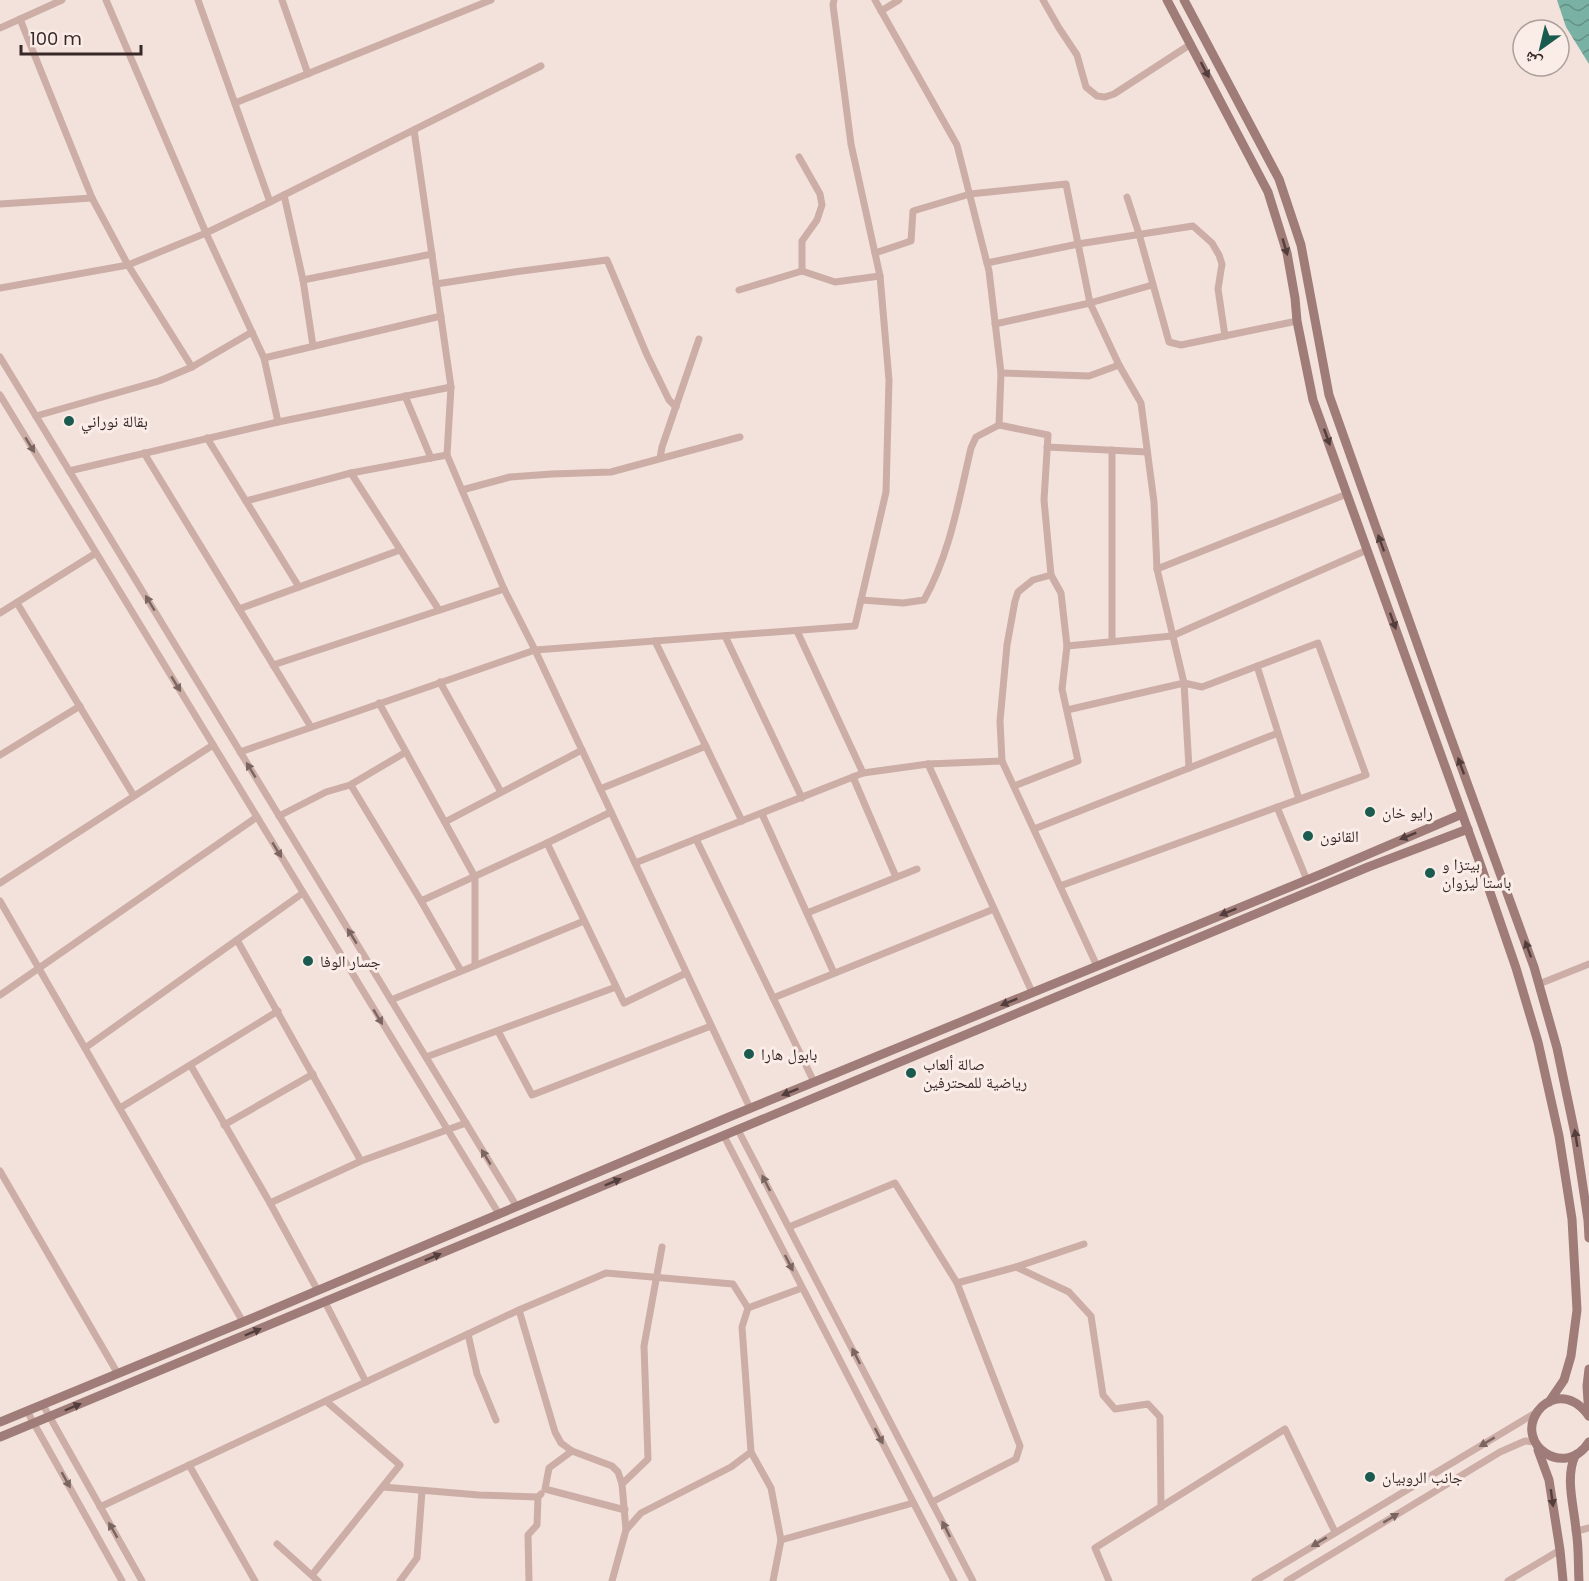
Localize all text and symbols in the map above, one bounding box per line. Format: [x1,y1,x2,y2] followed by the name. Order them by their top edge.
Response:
[21,18,141,56] scale bar
[1511,18,1571,78] north arrow
[30,26,82,51] text: 100 m
[1519,46,1546,74] text: ش
[1200,62,1210,79] one-way arrow
[1281,238,1290,256] one-way arrow
[81,410,148,434] place label: بقالة نوراني
[62,414,76,428] marker: بقالة نوراني
[1322,428,1332,446] one-way arrow
[25,437,36,453] one-way arrow
[1376,534,1386,552] one-way arrow
[144,595,155,611] one-way arrow
[1388,612,1398,630] one-way arrow
[170,676,181,692] one-way arrow
[1456,757,1466,775] one-way arrow
[245,762,256,778] one-way arrow
[1382,801,1433,824] place label: رايو خان
[1363,805,1377,819] marker: رايو خان
[1320,825,1359,848] place label: القانون
[1301,829,1315,843] marker: القانون
[1399,832,1417,841] one-way arrow
[272,842,283,858] one-way arrow
[1442,853,1511,894] place label: بيتزا و باستا ليزوان
[1423,866,1437,880] marker: بيتزا و باستا ليزوان
[1219,907,1237,917] one-way arrow
[347,928,358,944] one-way arrow
[1522,940,1532,958] one-way arrow
[320,950,381,973] place label: جسار الوفا
[301,954,315,968] marker: جسار الوفا
[1000,998,1018,1007] one-way arrow
[373,1009,384,1025] one-way arrow
[761,1043,817,1066] place label: بابول هارا
[742,1047,756,1061] marker: بابول هارا
[923,1053,1027,1094] place label: صالة ألعاب رياضية للمحترفين
[904,1066,918,1080] marker: صالة ألعاب رياضية للمحترفين
[781,1088,799,1097] one-way arrow
[1571,1129,1580,1148] one-way arrow
[481,1149,492,1165] one-way arrow
[761,1174,771,1191] one-way arrow
[605,1177,623,1187] one-way arrow
[425,1252,443,1262] one-way arrow
[784,1254,794,1271] one-way arrow
[245,1327,263,1337] one-way arrow
[851,1347,861,1364] one-way arrow
[65,1402,83,1412] one-way arrow
[874,1427,883,1444] one-way arrow
[1478,1437,1495,1447] one-way arrow
[1382,1466,1463,1489] place label: جانب الروبيان
[1363,1470,1377,1484] marker: جانب الروبيان
[61,1472,71,1489] one-way arrow
[1548,1488,1557,1507] one-way arrow
[1383,1513,1400,1523] one-way arrow
[941,1520,951,1538] one-way arrow
[108,1521,118,1538] one-way arrow
[1311,1536,1327,1547] one-way arrow

